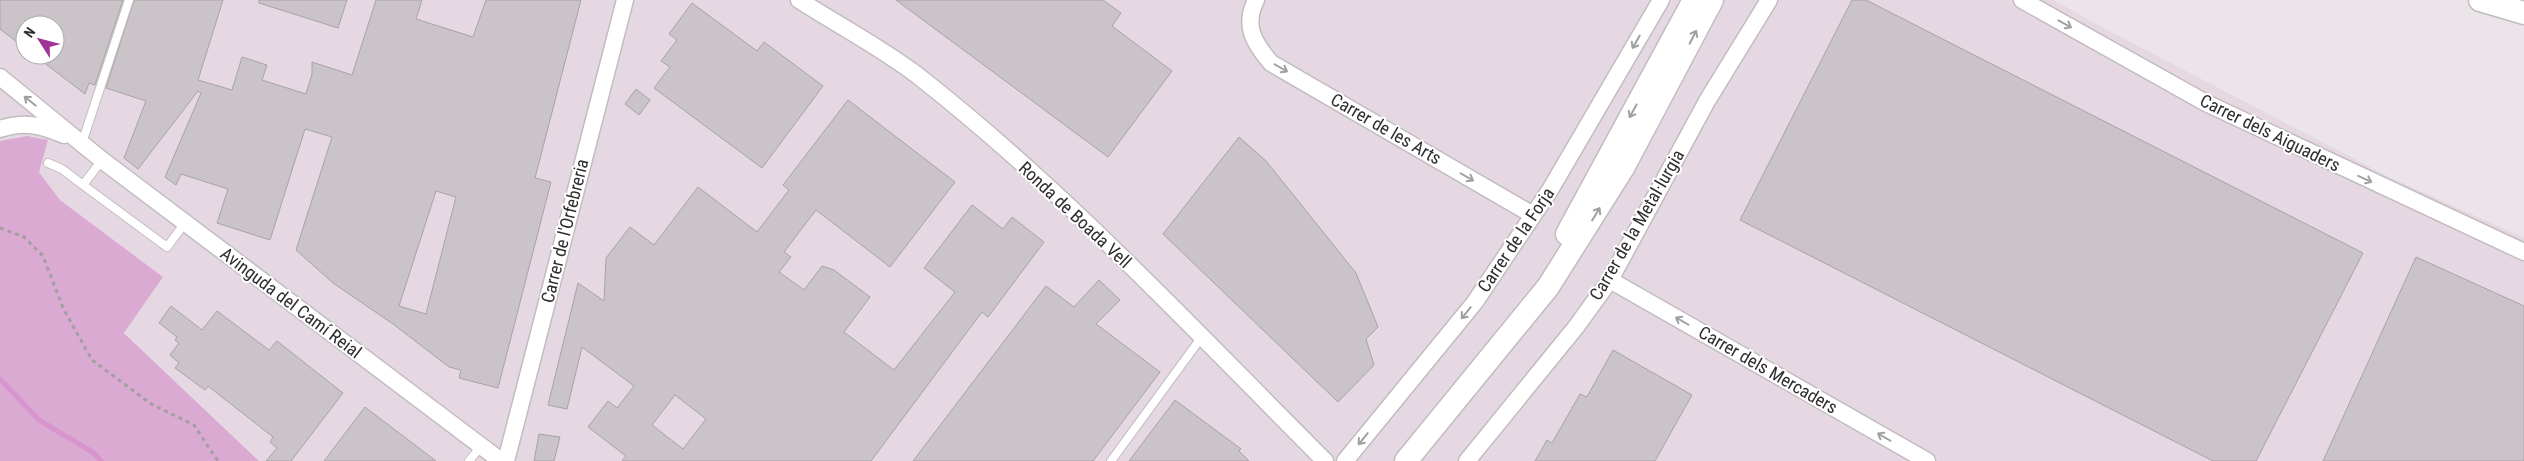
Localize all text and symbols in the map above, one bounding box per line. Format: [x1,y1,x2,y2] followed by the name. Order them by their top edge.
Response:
[15,15,65,65] north arrow
[2057,20,2072,29] one-way arrow
[20,24,38,41] text: N
[1688,30,1698,45] one-way arrow
[1631,35,1641,49] one-way arrow
[1274,64,1288,74] one-way arrow
[1327,88,1445,169] street label: Carrer de les Arts
[2197,90,2344,176] street label: Carrer dels Aiguaders
[24,96,37,107] one-way arrow
[1628,104,1638,118] one-way arrow
[1585,146,1688,304] street label: Carrer de la Metal·lurgia
[536,157,593,305] street label: Carrer de l'Orfebreria
[1015,157,1136,272] street label: Ronda de Boada Vell
[1459,172,1474,182] one-way arrow
[2357,174,2372,184] one-way arrow
[1473,183,1558,296] street label: Carrer de la Forja
[1591,207,1601,221] one-way arrow
[217,243,366,362] street label: Avinguda del Camí Reial
[1460,306,1471,319] one-way arrow
[1676,316,1690,326] one-way arrow
[1695,321,1841,418] street label: Carrer dels Mercaders
[1878,431,1892,441] one-way arrow
[1358,432,1369,445] one-way arrow

